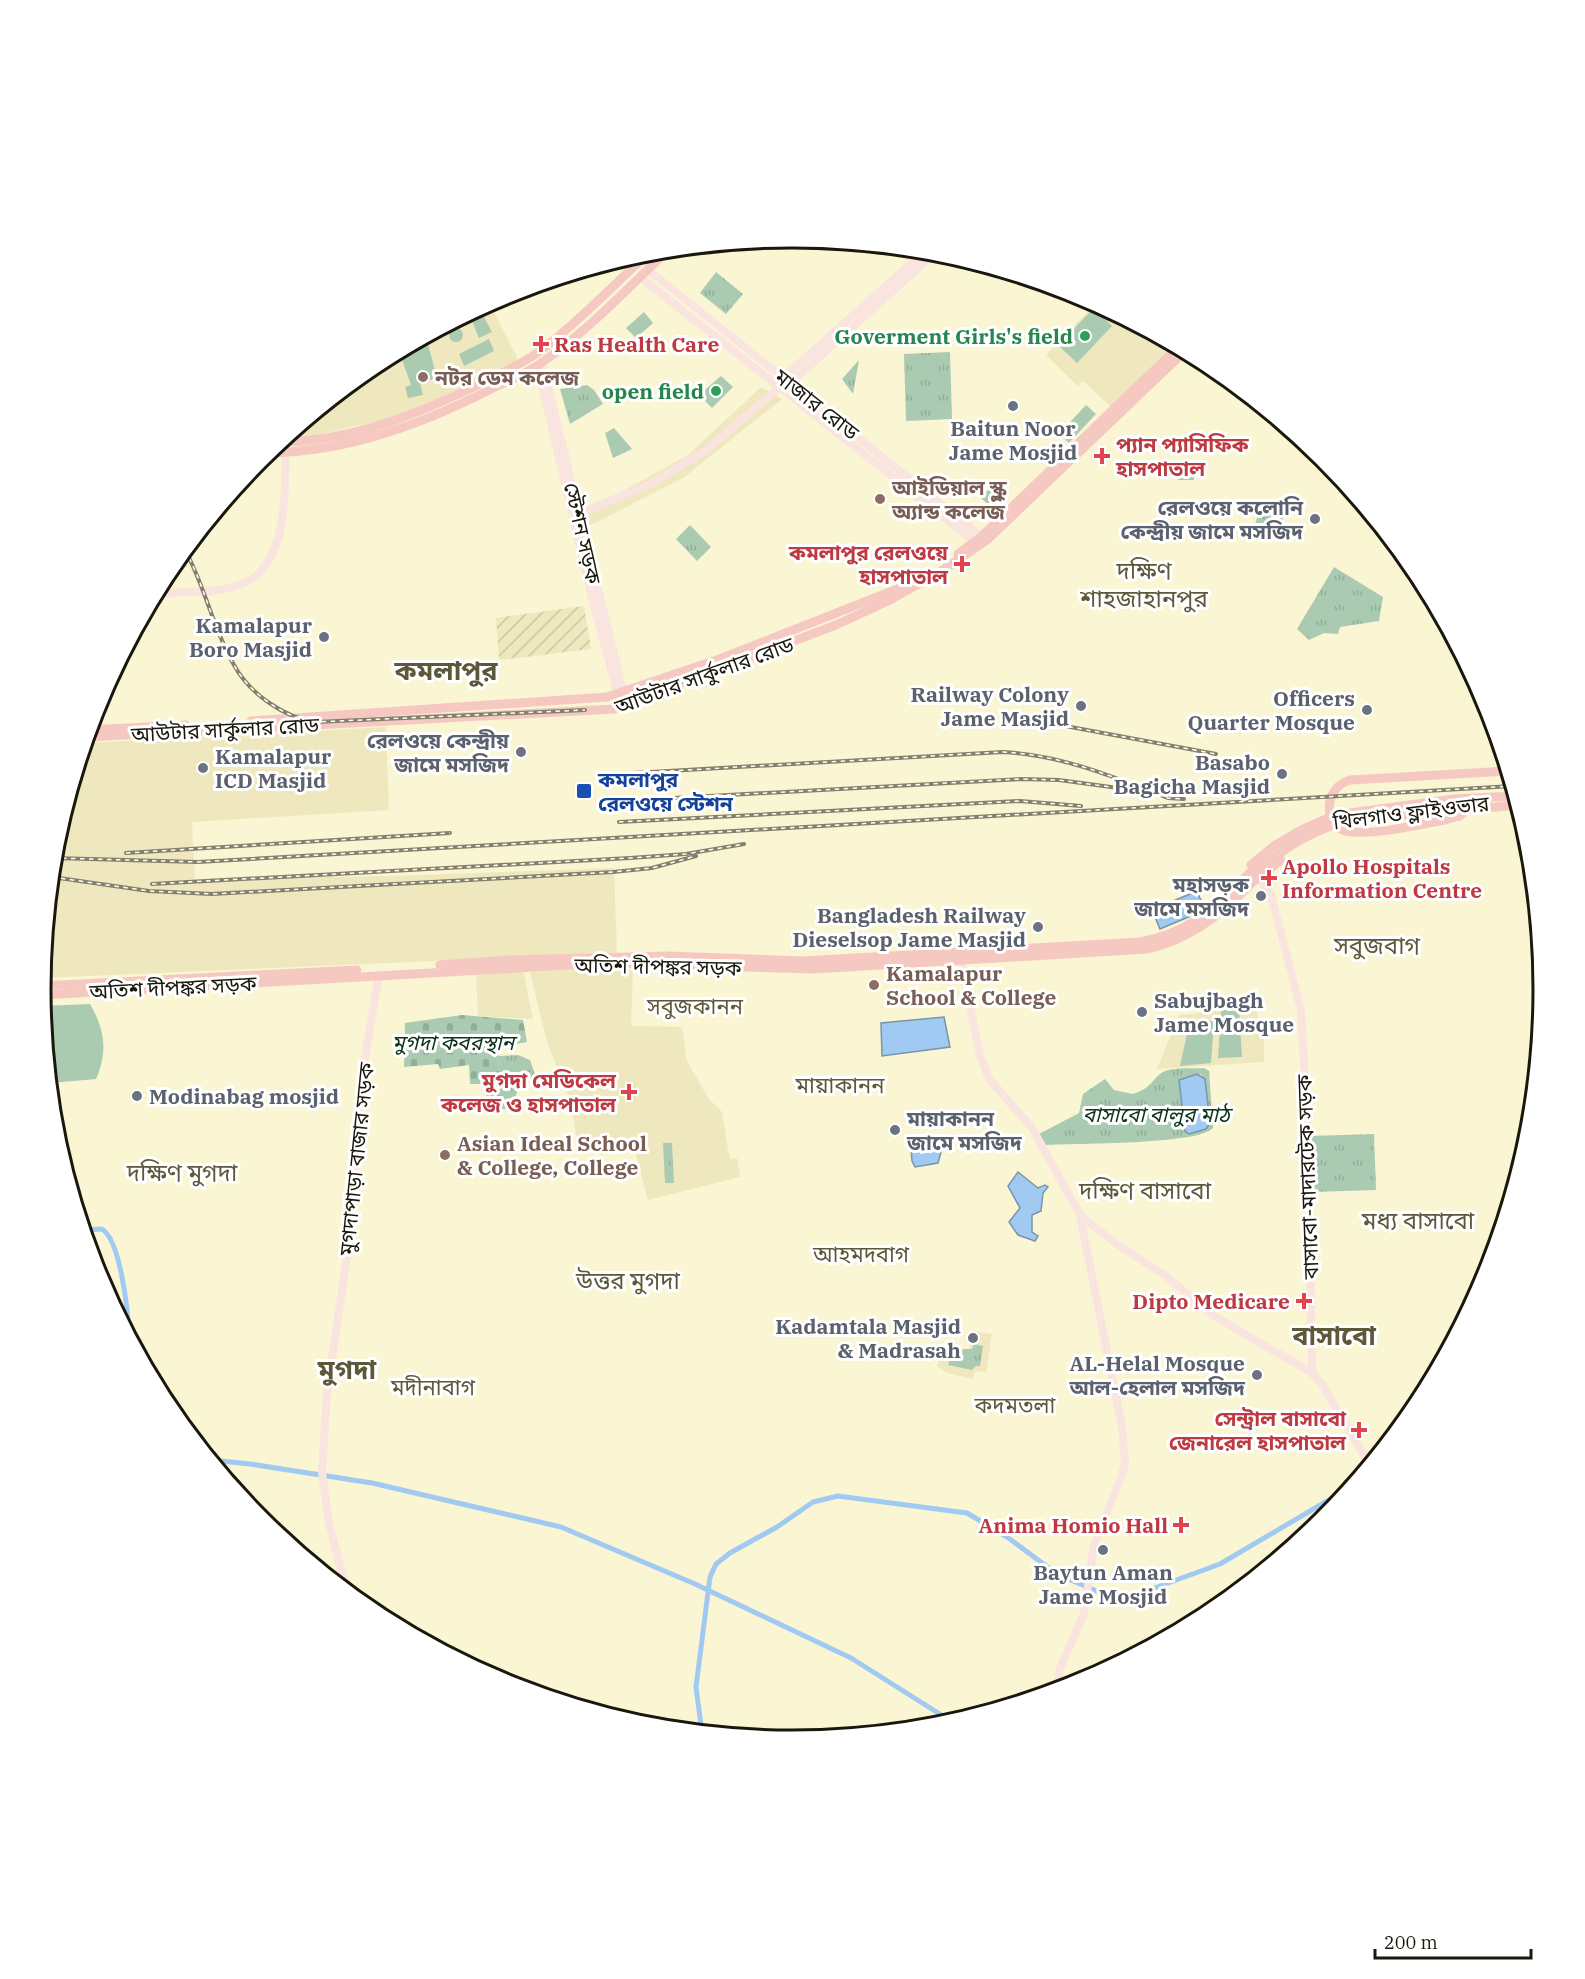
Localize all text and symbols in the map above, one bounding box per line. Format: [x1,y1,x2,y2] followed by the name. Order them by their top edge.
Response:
[834,322,1073,350] place label: Goverment Girls's field
[1078,329,1092,343] marker: Goverment Girls's field
[554,330,719,358] place label: Ras Health Care
[532,335,550,353] marker: Ras Health Care
[768,362,866,447] street label: মাজার রোড
[434,363,580,391] place label: নটর ডেম কলেজ
[416,370,430,384] marker: নটর ডেম কলেজ
[602,377,704,405] place label: open field
[709,384,723,398] marker: open field
[1006,399,1020,413] marker: Baitun Noor Jame Mosjid
[949,414,1077,466] place label: Baitun Noor Jame Mosjid
[1115,430,1249,482] place label: প্যান প্যাসিফিক হাসপাতাল
[1093,447,1111,465] marker: প্যান প্যাসিফিক হাসপাতাল
[891,473,1007,525] place label: আইডিয়াল স্কুল অ্যান্ড কলেজ
[558,480,609,588] street label: স্টেশন সড়ক
[873,492,887,506] marker: আইডিয়াল স্কুল অ্যান্ড কলেজ
[1120,493,1304,545] place label: রেলওয়ে কলোনি কেন্দ্রীয় জামে মসজিদ
[1308,512,1322,526] marker: রেলওয়ে কলোনি কেন্দ্রীয় জামে মসজিদ
[788,538,949,590] place label: কমলাপুর রেলওয়ে হাসপাতাল
[1079,554,1209,614] district label: দক্ষিণ শাহজাহানপুর
[953,555,971,573] marker: কমলাপুর রেলওয়ে হাসপাতাল
[189,611,313,663] place label: Kamalapur Boro Masjid
[610,629,798,721] street label: আউটার সার্কুলার রোড
[317,630,331,644] marker: Kamalapur Boro Masjid
[393,652,498,688] district label: কমলাপুর
[911,680,1069,732] place label: Railway Colony Jame Masjid
[1188,684,1355,736] place label: Officers Quarter Mosque
[1074,699,1088,713] marker: Railway Colony Jame Masjid
[1360,703,1374,717] marker: Officers Quarter Mosque
[129,710,321,748] street label: আউটার সার্কুলার রোড
[367,726,510,778] place label: রেলওয়ে কেন্দ্রীয় জামে মসজিদ
[215,742,332,794] place label: Kamalapur ICD Masjid
[514,745,528,759] marker: রেলওয়ে কেন্দ্রীয় জামে মসজিদ
[1114,748,1270,800] place label: Basabo Bagicha Masjid
[196,761,210,775] marker: Kamalapur ICD Masjid
[597,765,734,817] place label: কমলাপুর রেলওয়ে স্টেশন
[1275,767,1289,781] marker: Basabo Bagicha Masjid
[575,782,593,800] marker: কমলাপুর রেলওয়ে স্টেশন
[1330,788,1491,836] street label: খিলগাও ফ্লাইওভার
[1282,852,1482,904] place label: Apollo Hospitals Information Centre
[1260,869,1278,887] marker: Apollo Hospitals Information Centre
[1133,870,1250,922] place label: মহাসড়ক জামে মসজিদ
[1254,889,1268,903] marker: মহাসড়ক জামে মসজিদ
[792,901,1026,953] place label: Bangladesh Railway Dieselsop Jame Masjid
[1031,920,1045,934] marker: Bangladesh Railway Dieselsop Jame Masjid
[1333,929,1421,961] district label: সবুজবাগ
[573,951,743,981] street label: অতিশ দীপঙ্কর সড়ক
[886,959,1056,1011] place label: Kamalapur School & College
[88,969,258,1005] street label: অতিশ দীপঙ্কর সড়ক
[867,978,881,992] marker: Kamalapur School & College
[1154,986,1294,1038] place label: Sabujbagh Jame Mosque
[646,991,744,1020] district label: সবুজকানন
[1135,1005,1149,1019] marker: Sabujbagh Jame Mosque
[392,1028,518,1056] park label: মুগদা কবরস্থান
[332,1060,380,1258] street label: মুগদাপাড়া বাজার সড়ক
[440,1066,617,1118] place label: মুগদা মেডিকেল কলেজ ও হাসপাতাল
[794,1070,885,1099] district label: মায়াকানন
[1289,1073,1325,1281] street label: বাসাবো-মাদারটেক সড়ক
[149,1082,339,1110] place label: Modinabag mosjid
[620,1083,638,1101] marker: মুগদা মেডিকেল কলেজ ও হাসপাতাল
[130,1089,144,1103] marker: Modinabag mosjid
[1082,1100,1233,1128] park label: বাসাবো বালুর মাঠ
[906,1104,1023,1156] place label: মায়াকানন জামে মসজিদ
[888,1123,902,1137] marker: মায়াকানন জামে মসজিদ
[457,1129,647,1181] place label: Asian Ideal School & College, College
[438,1148,452,1162] marker: Asian Ideal School & College, College
[126,1156,238,1188] district label: দক্ষিণ মুগদা
[1078,1174,1212,1206] district label: দক্ষিণ বাসাবো
[1361,1204,1475,1236] district label: মধ্য বাসাবো
[812,1239,910,1268] district label: আহমদবাগ
[575,1264,681,1296] district label: উত্তর মুগদা
[1132,1287,1290,1315] place label: Dipto Medicare
[1295,1292,1313,1310] marker: Dipto Medicare
[775,1312,961,1364] place label: Kadamtala Masjid & Madrasah
[1291,1317,1376,1352] district label: বাসাবো
[966,1331,980,1345] marker: Kadamtala Masjid & Madrasah
[1069,1349,1246,1401] place label: AL-Helal Mosque আল-হেলাল মসজিদ
[317,1351,377,1387] district label: মুগদা
[1250,1368,1264,1382] marker: AL-Helal Mosque আল-হেলাল মসজিদ
[390,1372,476,1401] district label: মদীনাবাগ
[974,1390,1057,1419] district label: কদমতলা
[1169,1404,1347,1456] place label: সেন্ট্রাল বাসাবো জেনারেল হাসপাতাল
[1350,1421,1368,1439] marker: সেন্ট্রাল বাসাবো জেনারেল হাসপাতাল
[979,1511,1168,1539] place label: Anima Homio Hall
[1172,1516,1190,1534] marker: Anima Homio Hall
[1096,1543,1110,1557] marker: Baytun Aman Jame Mosjid
[1033,1558,1173,1610] place label: Baytun Aman Jame Mosjid
[1375,1922,1531,1960] scale bar
[1384,1931,1438,1954] text: 200 m

